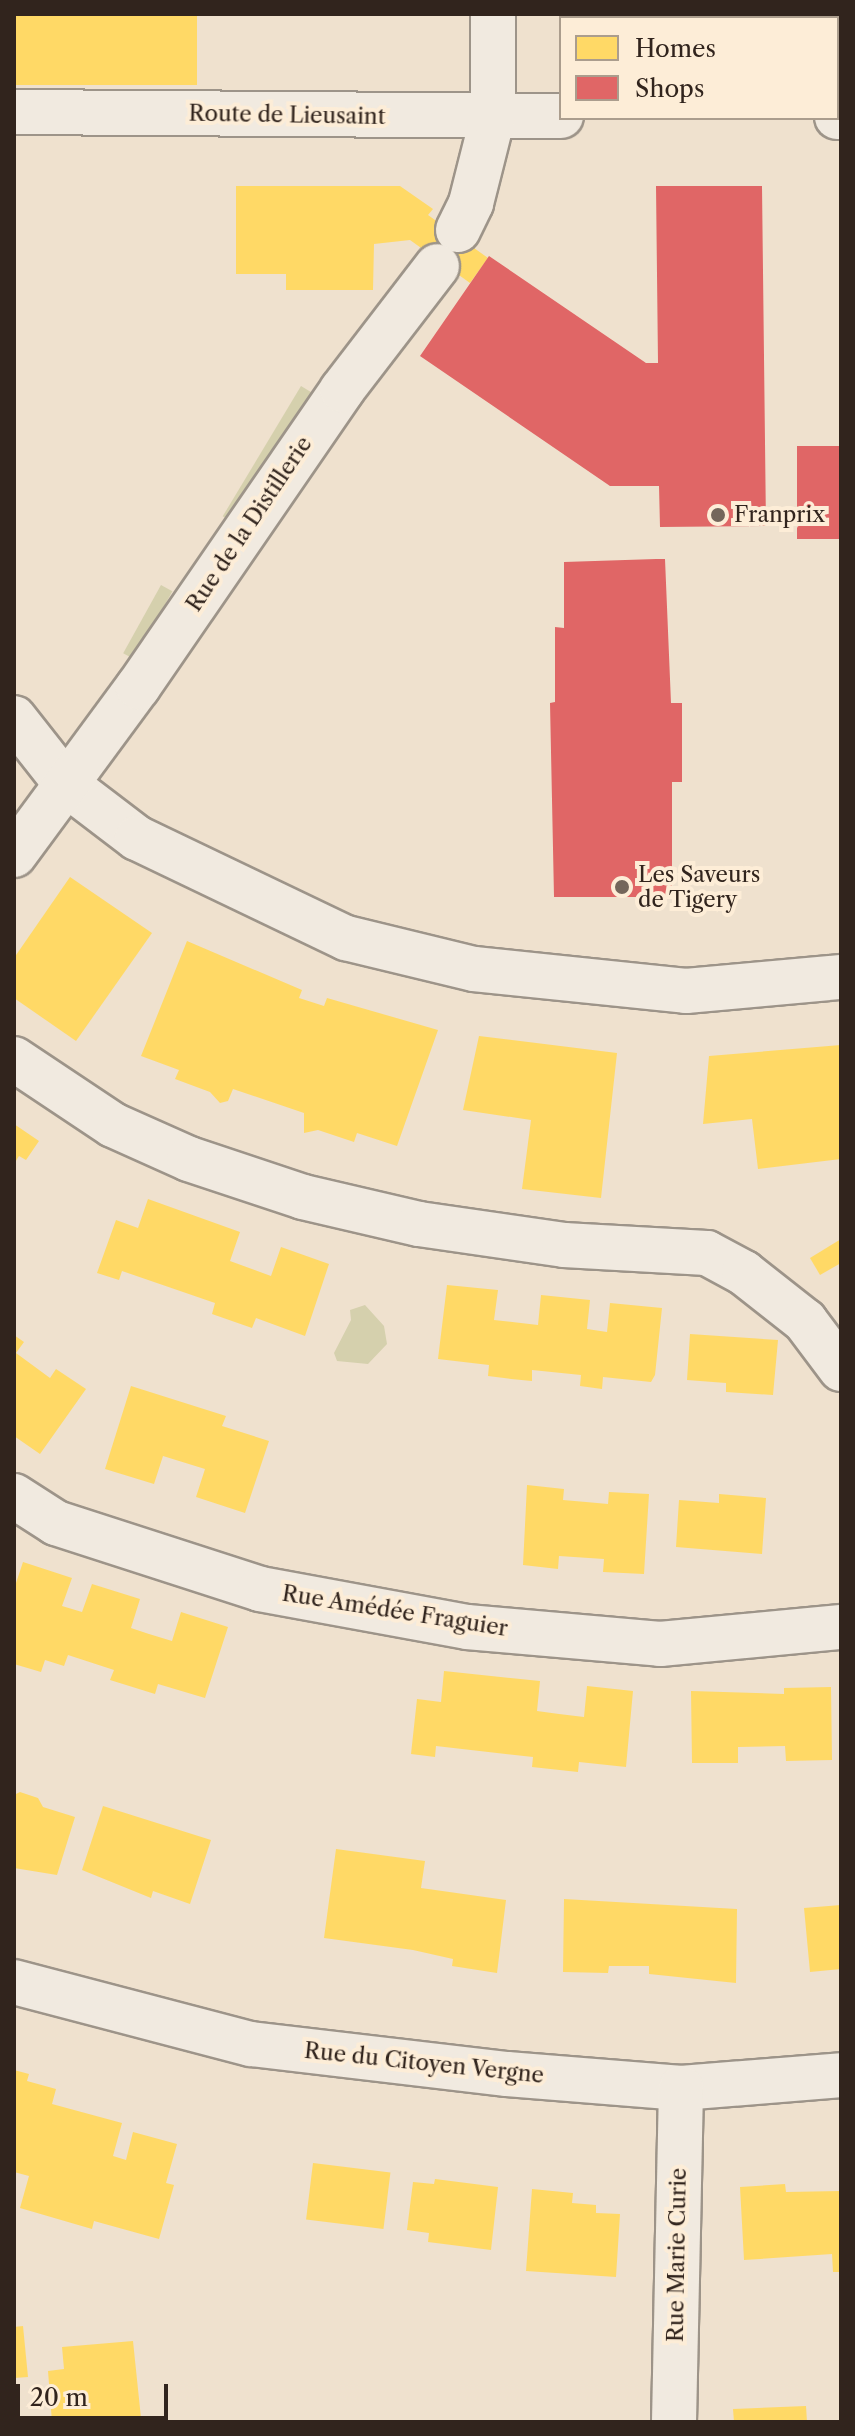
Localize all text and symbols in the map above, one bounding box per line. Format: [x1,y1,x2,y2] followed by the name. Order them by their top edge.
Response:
[559,16,839,120] legend
[635,34,716,63] text: Homes
[635,74,704,103] text: Shops
[188,100,386,130] street label: Route de Lieusaint
[181,431,317,617] street label: Rue de la Distillerie
[734,502,825,528] place label: Franprix
[709,506,727,524] marker: Franprix
[638,861,760,912] place label: Les Saveurs de Tigery
[613,878,631,896] marker: Les Saveurs de Tigery
[280,1580,510,1642] street label: Rue Amédée Fraguier
[302,2037,546,2089] street label: Rue du Citoyen Vergne
[662,2168,692,2342] street label: Rue Marie Curie
[20,2368,172,2418] scale bar
[30,2383,88,2412] text: 20 m

